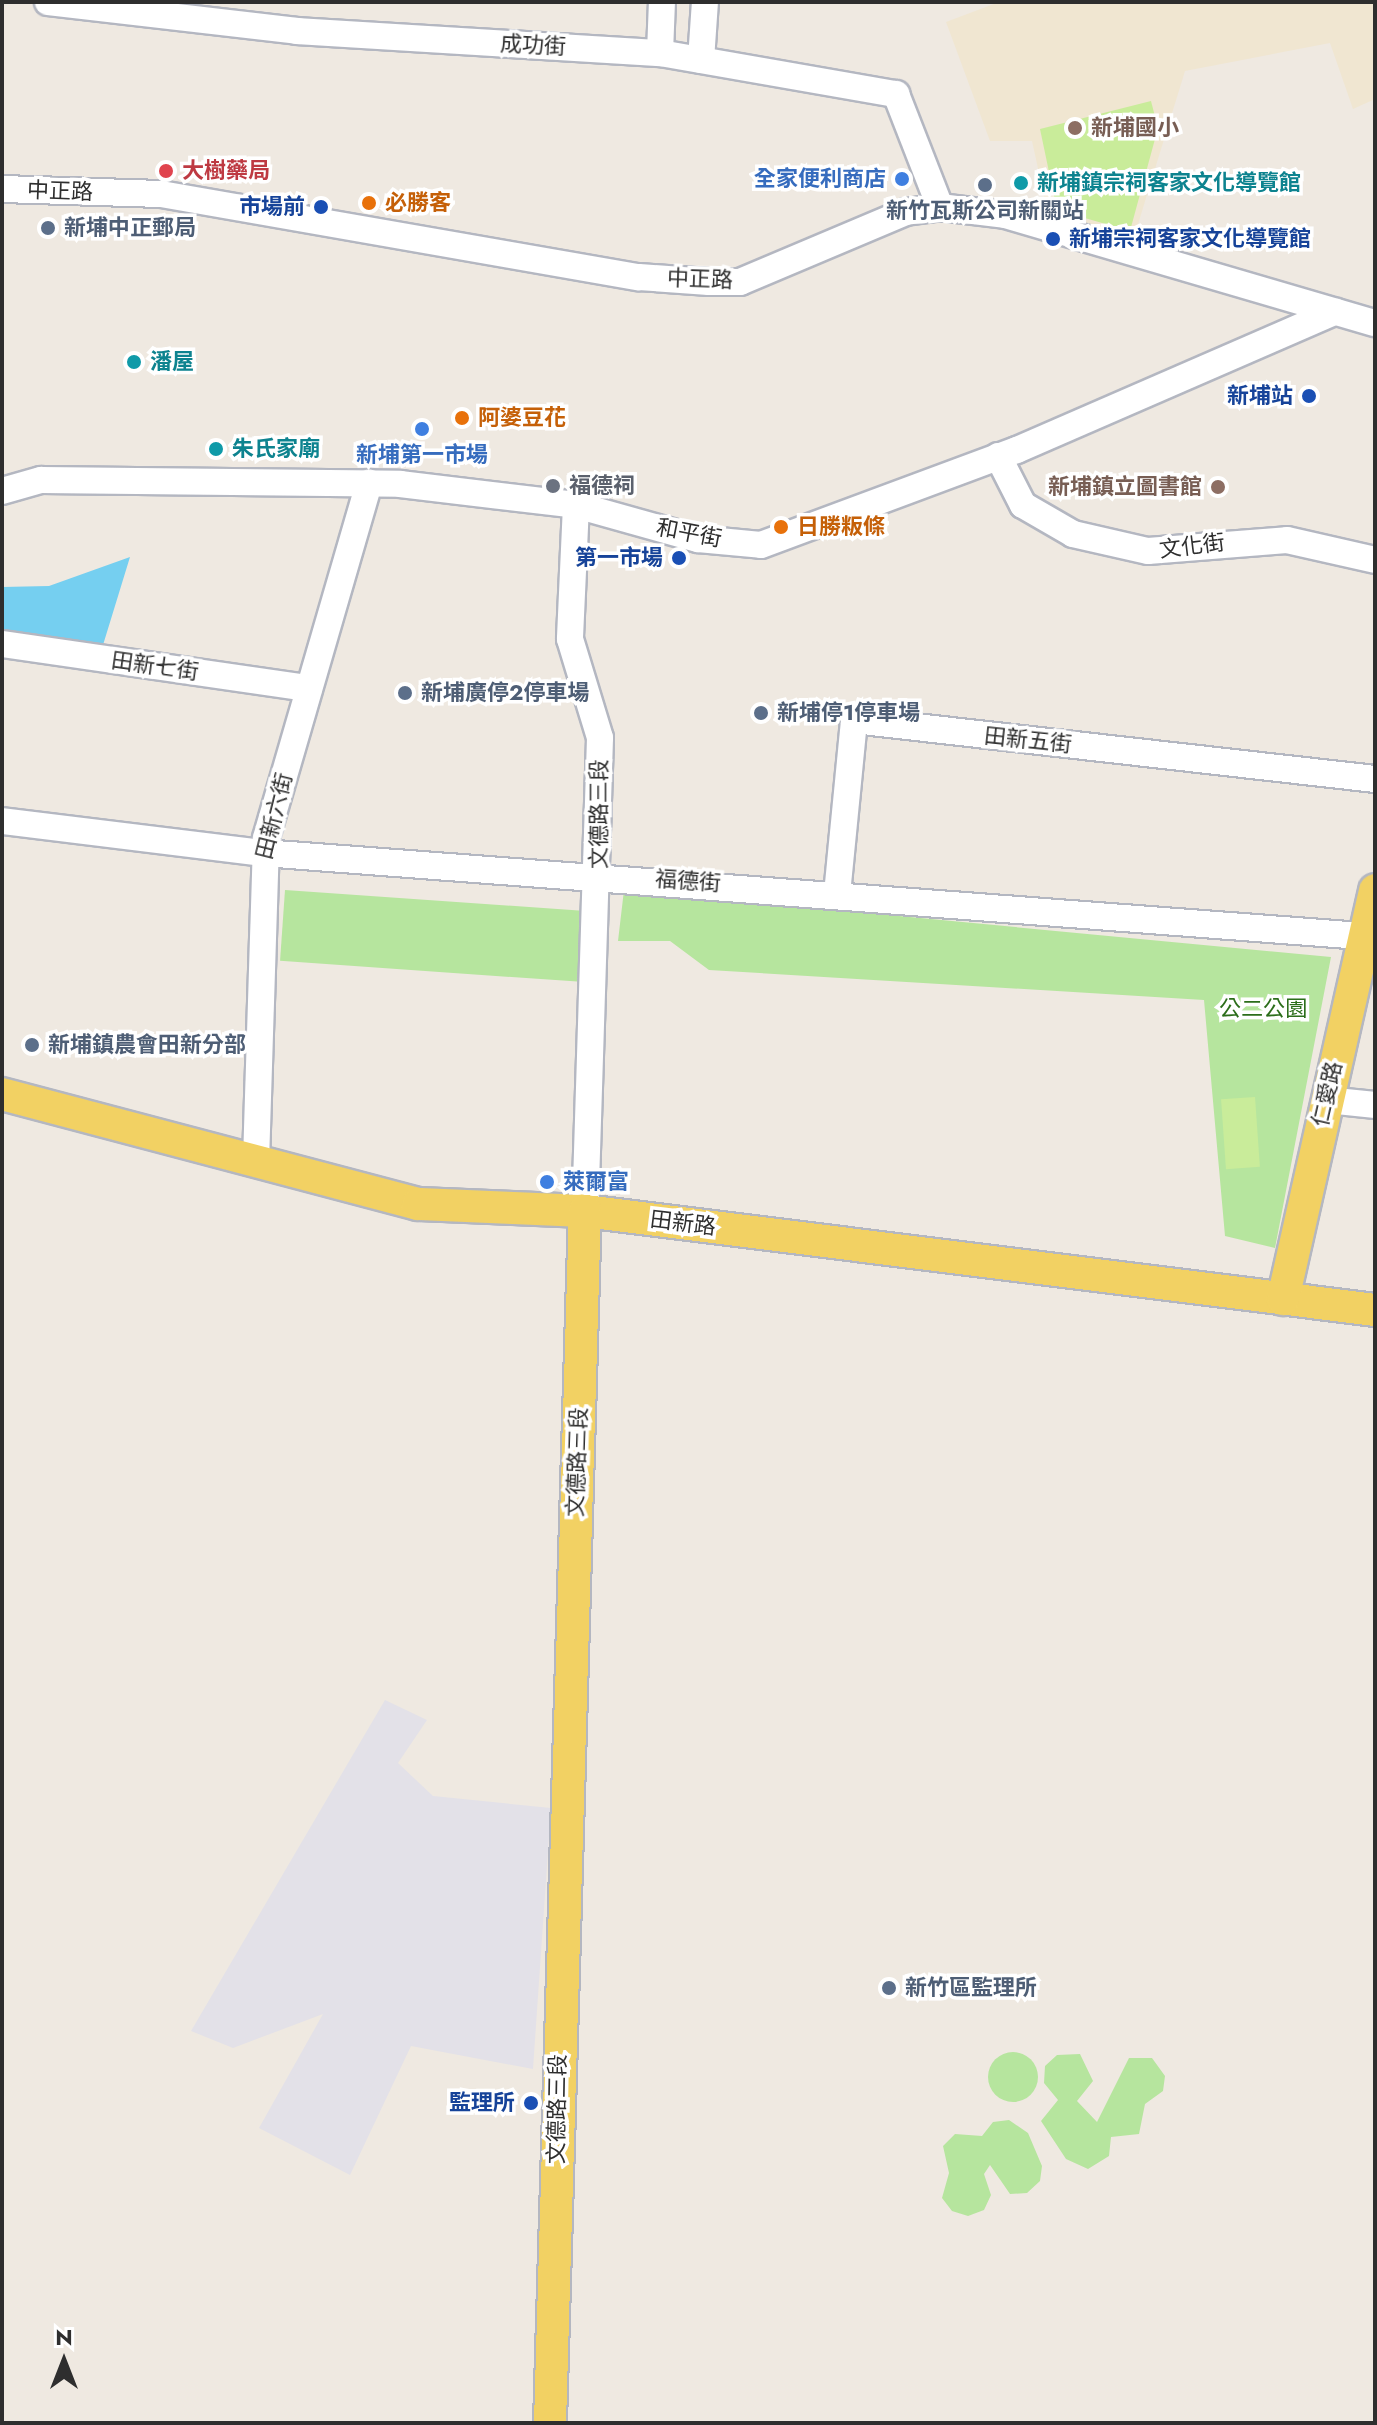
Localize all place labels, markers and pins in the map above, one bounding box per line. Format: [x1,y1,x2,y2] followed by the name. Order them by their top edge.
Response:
[1091,115,1179,141] place label: 新埔國小
[1066,119,1084,137] marker: 新埔國小
[182,158,270,184] place label: 大樹藥局
[157,162,175,180] marker: 大樹藥局
[754,166,886,192] place label: 全家便利商店
[893,170,911,188] marker: 全家便利商店
[1037,170,1301,196] place label: 新埔鎮宗祠客家文化導覽館
[1012,174,1030,192] marker: 新埔鎮宗祠客家文化導覽館
[976,176,994,194] marker: 新竹瓦斯公司新關站
[385,190,451,216] place label: 必勝客
[239,194,305,220] place label: 市場前
[360,194,378,212] marker: 必勝客
[312,198,330,216] marker: 市場前
[886,198,1084,224] place label: 新竹瓦斯公司新關站
[64,215,196,241] place label: 新埔中正郵局
[39,219,57,237] marker: 新埔中正郵局
[1069,226,1311,252] place label: 新埔宗祠客家文化導覽館
[1044,230,1062,248] marker: 新埔宗祠客家文化導覽館
[150,349,194,375] place label: 潘屋
[125,353,143,371] marker: 潘屋
[1227,383,1293,409] place label: 新埔站
[1300,387,1318,405] marker: 新埔站
[478,405,566,431] place label: 阿婆豆花
[453,409,471,427] marker: 阿婆豆花
[413,420,431,438] marker: 新埔第一市場
[232,436,320,462] place label: 朱氏家廟
[207,440,225,458] marker: 朱氏家廟
[356,442,488,468] place label: 新埔第一市場
[569,473,635,499] place label: 福德祠
[1048,474,1202,500] place label: 新埔鎮立圖書館
[544,477,562,495] marker: 福德祠
[1209,478,1227,496] marker: 新埔鎮立圖書館
[797,514,885,540] place label: 日勝粄條
[772,518,790,536] marker: 日勝粄條
[575,545,663,571] place label: 第一市場
[670,549,688,567] marker: 第一市場
[421,680,589,706] place label: 新埔廣停2停車場
[396,684,414,702] marker: 新埔廣停2停車場
[777,700,920,726] place label: 新埔停1停車場
[752,704,770,722] marker: 新埔停1停車場
[48,1032,246,1058] place label: 新埔鎮農會田新分部
[23,1036,41,1054] marker: 新埔鎮農會田新分部
[563,1169,629,1195] place label: 萊爾富
[538,1173,556,1191] marker: 萊爾富
[905,1975,1037,2001] place label: 新竹區監理所
[880,1979,898,1997] marker: 新竹區監理所
[449,2090,515,2116] place label: 監理所
[522,2094,540,2112] marker: 監理所

